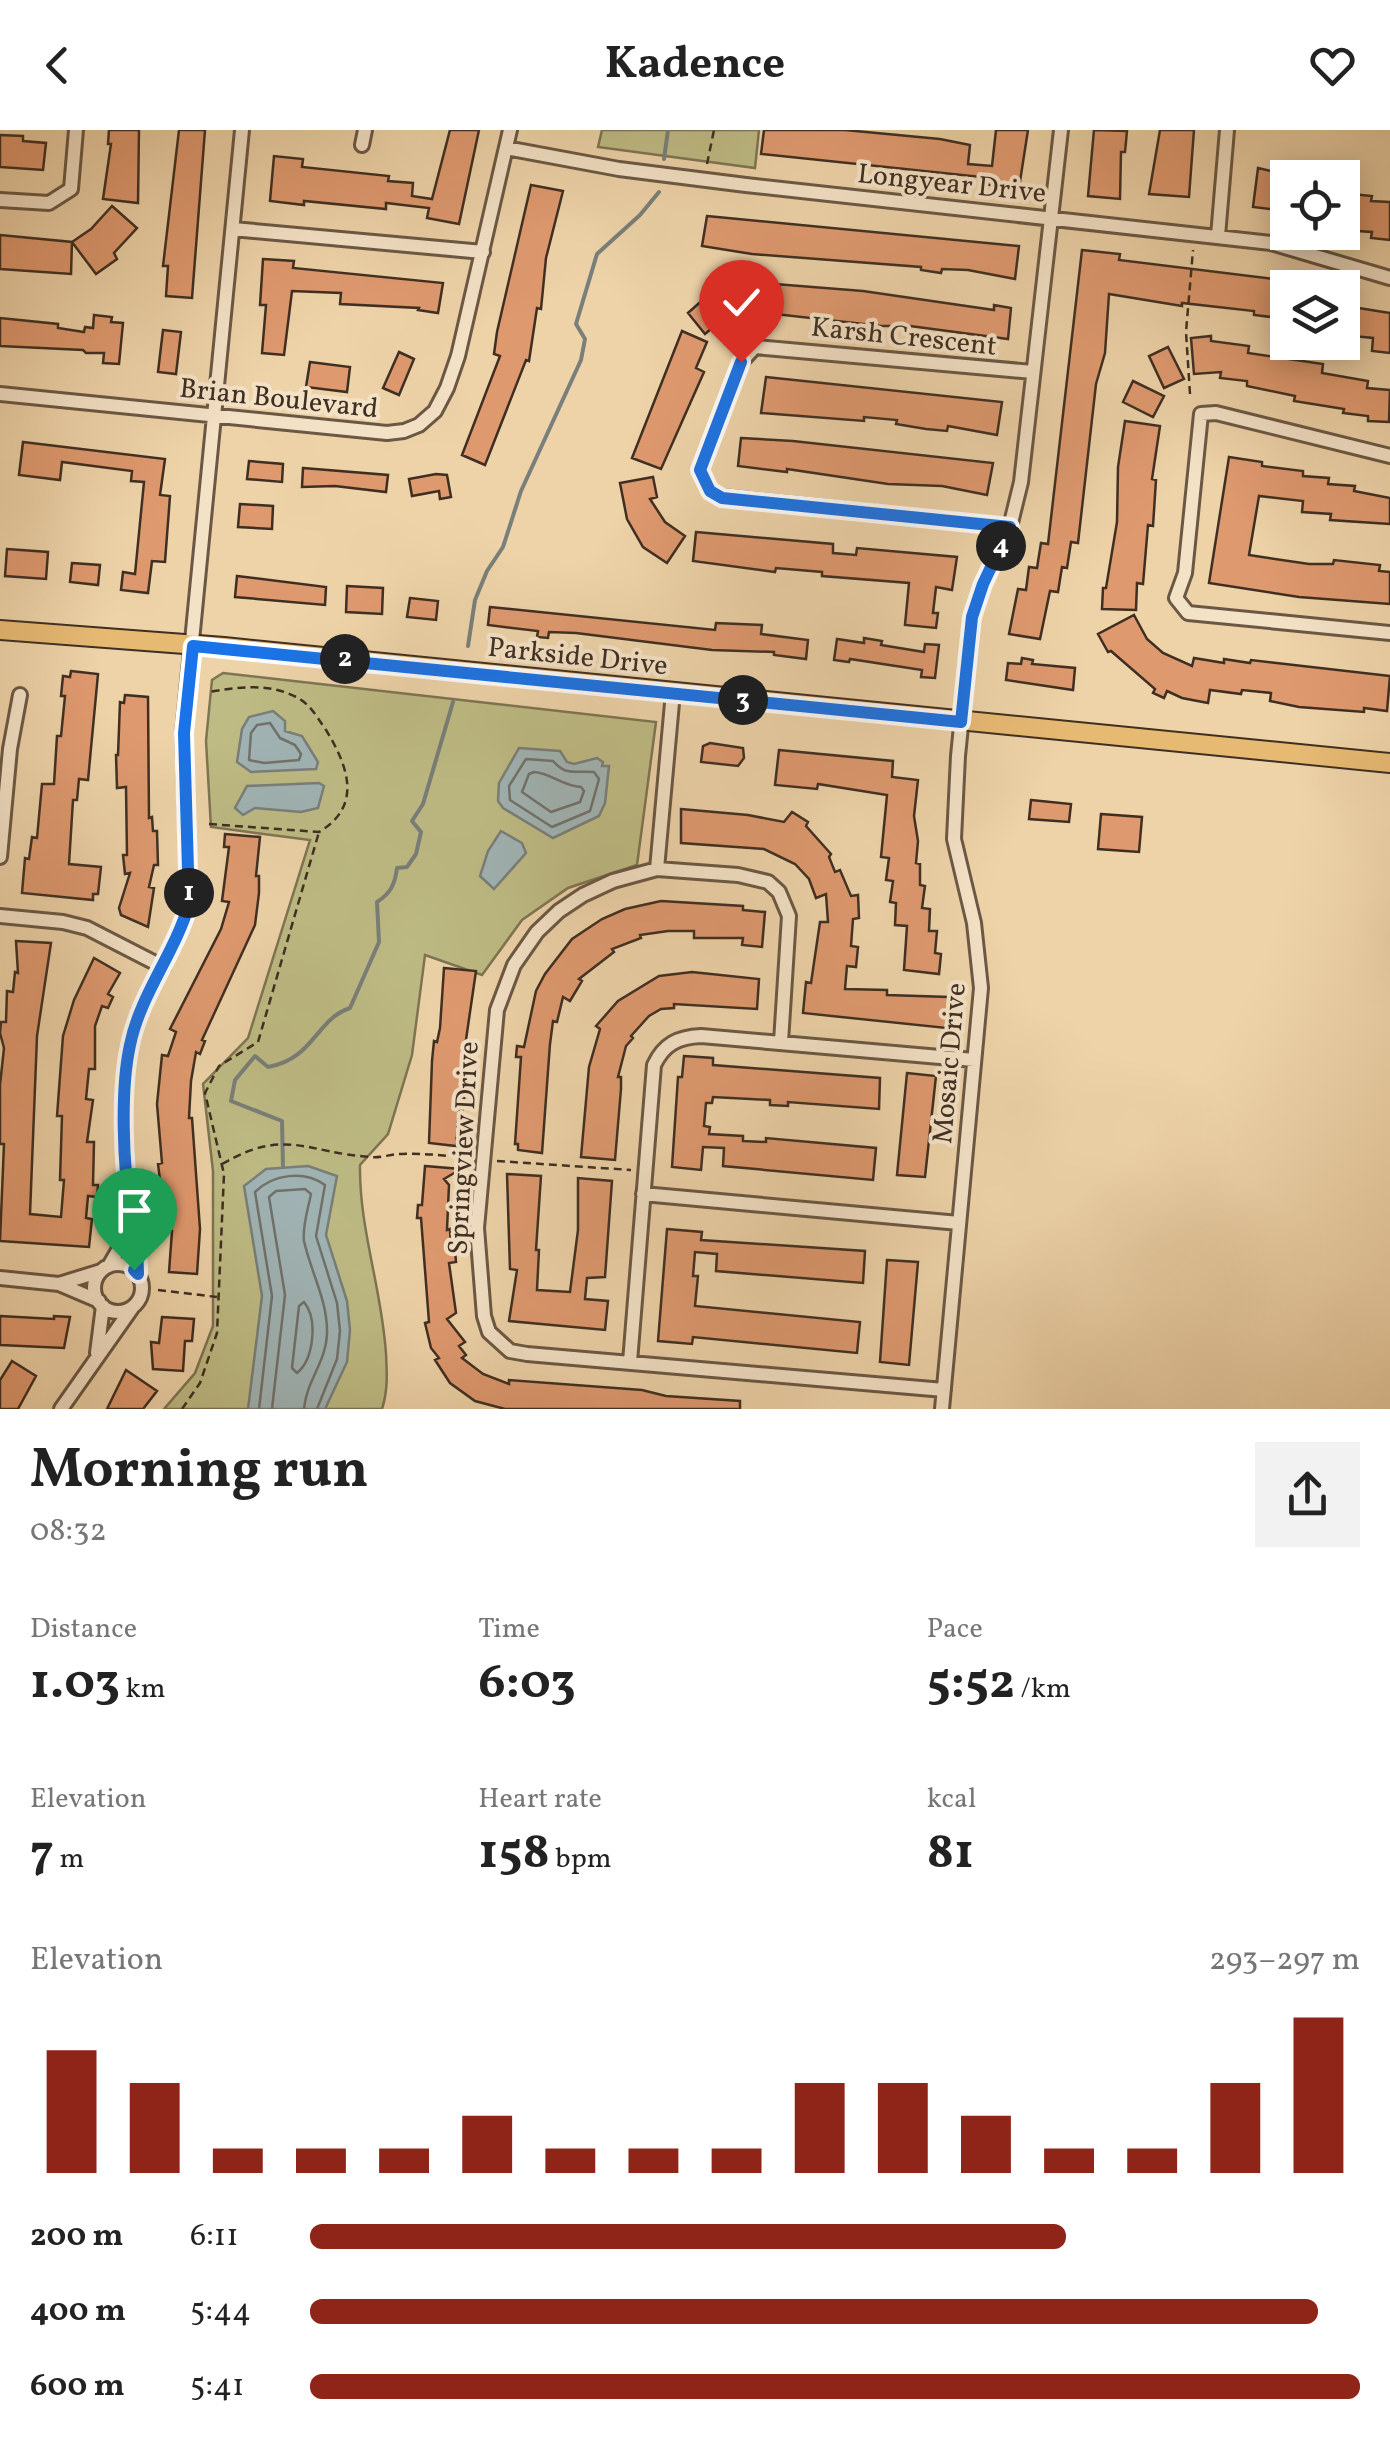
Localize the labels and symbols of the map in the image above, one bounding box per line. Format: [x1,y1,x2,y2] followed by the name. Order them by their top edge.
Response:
[856,155,1048,214] street label: Longyear Drive
[699,260,784,363] pin
[809,308,999,367] street label: Karsh Crescent
[177,370,380,429] street label: Brian Boulevard
[976,521,1026,571] pin: 4
[486,629,670,686] street label: Parkside Drive
[320,634,370,684] pin: 2
[718,675,768,725] pin: 3
[164,868,214,918] pin: 1
[924,981,977,1145] street label: Mosaic Drive
[439,1040,490,1256] street label: Springview Drive
[92,1168,177,1271] pin

